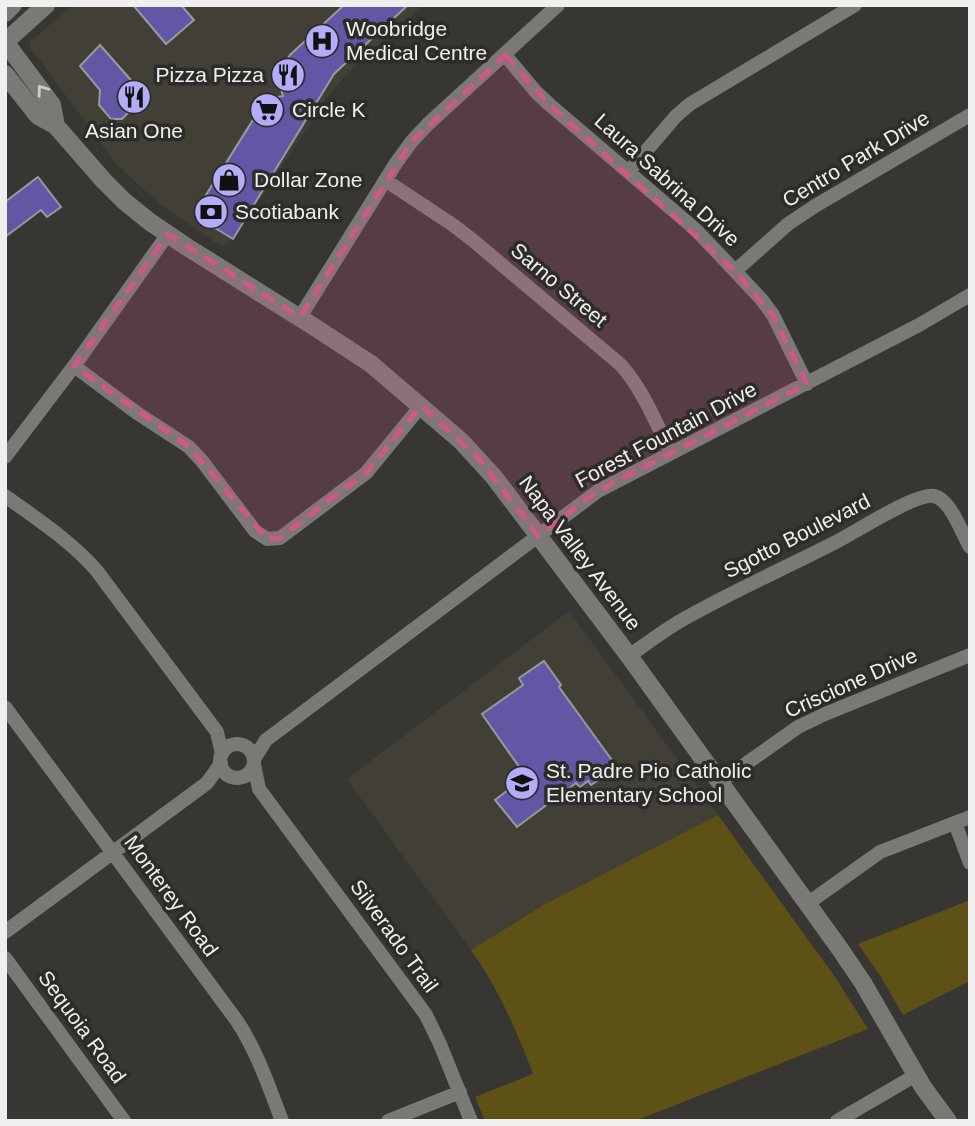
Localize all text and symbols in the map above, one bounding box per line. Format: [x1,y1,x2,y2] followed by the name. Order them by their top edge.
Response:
[346,17,487,64] place label: Woobridge Medical Centre
[303,22,341,60] hospital icon: Woobridge Medical Centre
[269,56,307,94] restaurant icon: Pizza Pizza
[155,63,264,86] place label: Pizza Pizza
[115,78,153,116] restaurant icon: Asian One
[37,85,50,98] one-way arrow
[248,91,286,129] supermarket icon: Circle K
[292,98,366,121] place label: Circle K
[778,106,933,211] street label: Centro Park Drive
[590,109,744,251] street label: Laura Sabrina Drive
[85,119,183,142] place label: Asian One
[210,161,248,199] shop icon: Dollar Zone
[254,168,363,191] place label: Dollar Zone
[192,193,230,231] bank icon: Scotiabank
[235,200,339,223] place label: Scotiabank
[507,238,612,331] street label: Sarno Street
[571,377,760,492] street label: Forest Fountain Drive
[515,471,646,634] street label: Napa Valley Avenue
[720,489,874,582] street label: Sgotto Boulevard
[781,643,921,722] street label: Criscione Drive
[546,759,751,806] place label: St. Padre Pio Catholic Elementary School
[503,764,541,802] school or university icon: St. Padre Pio Catholic Elementary School
[120,831,223,961] street label: Monterey Road
[346,875,443,996] street label: Silverado Trail
[34,966,131,1087] street label: Sequoia Road

